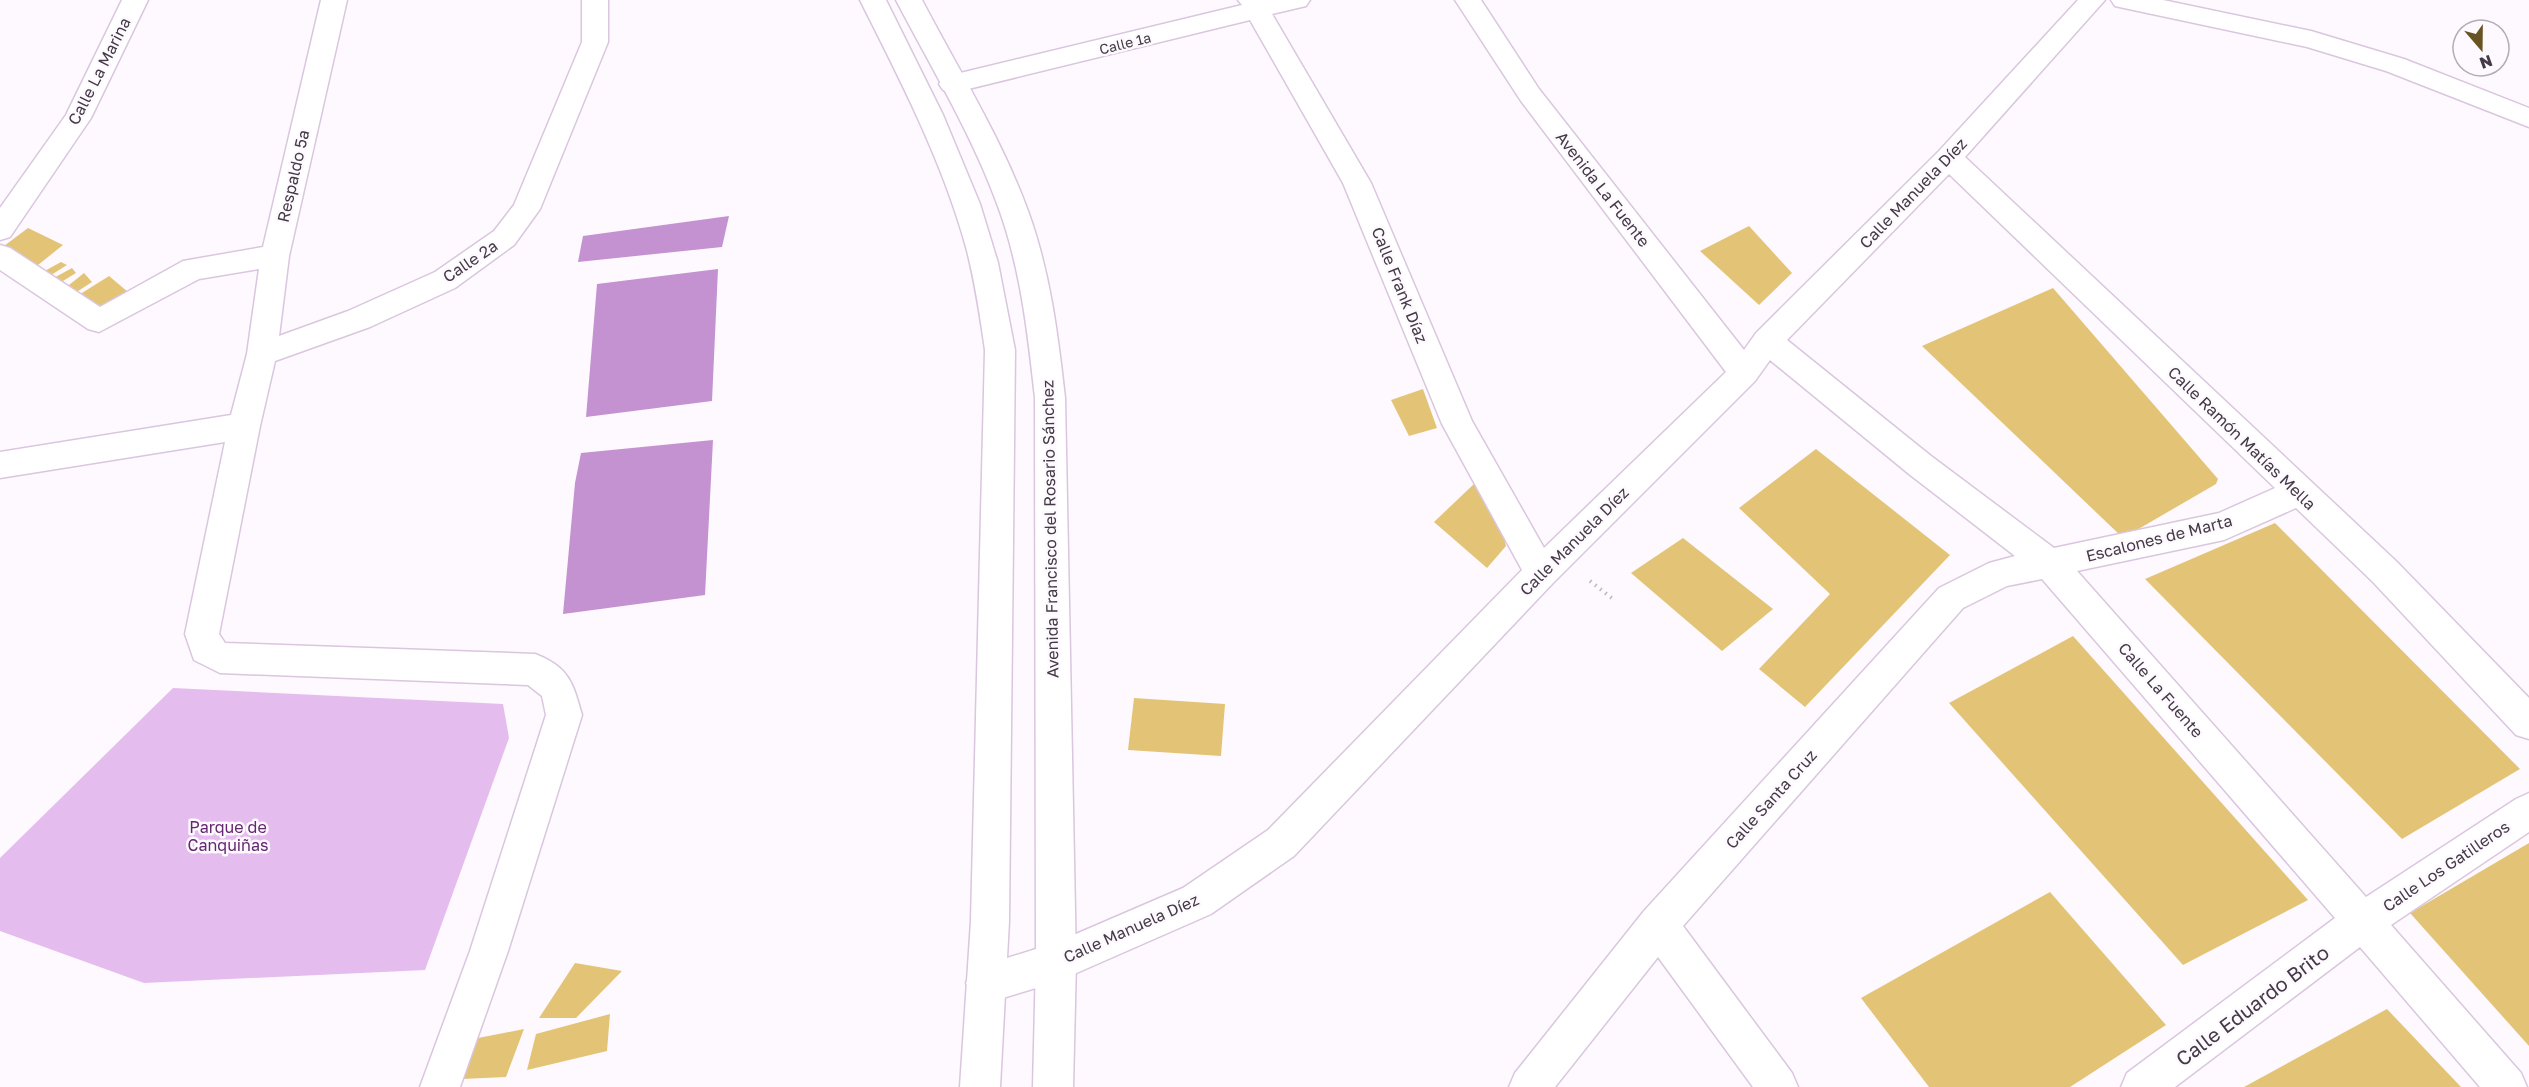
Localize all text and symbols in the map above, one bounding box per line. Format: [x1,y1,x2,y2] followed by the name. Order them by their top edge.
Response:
[63,14,135,128] street label: Calle La Marina
[2451,18,2511,78] north arrow
[1097,28,1153,58] street label: Calle 1a
[2477,51,2495,74] text: N
[1552,127,1654,251] street label: Avenida La Fuente
[273,128,313,224] street label: Respaldo 5a
[1855,134,1971,252] street label: Calle Manuela Díez
[1368,224,1432,346] street label: Calle Frank Díaz
[439,235,501,287] street label: Calle 2a
[2164,362,2320,514] street label: Calle Ramón Matías Mella
[1037,380,1063,678] street label: Avenida Francisco del Rosario Sánchez
[1515,482,1633,600] street label: Calle Manuela Díez
[2084,510,2234,566] street label: Escalones de Marta
[2114,638,2208,742] street label: Calle La Fuente
[1721,745,1821,853] street label: Calle Santa Cruz
[2379,816,2513,916] street label: Calle Los Gatilleros
[188,817,268,855] park label: Parque de Canquiñas
[1060,889,1202,967] street label: Calle Manuela Díez
[2171,940,2333,1070] street label: Calle Eduardo Brito

